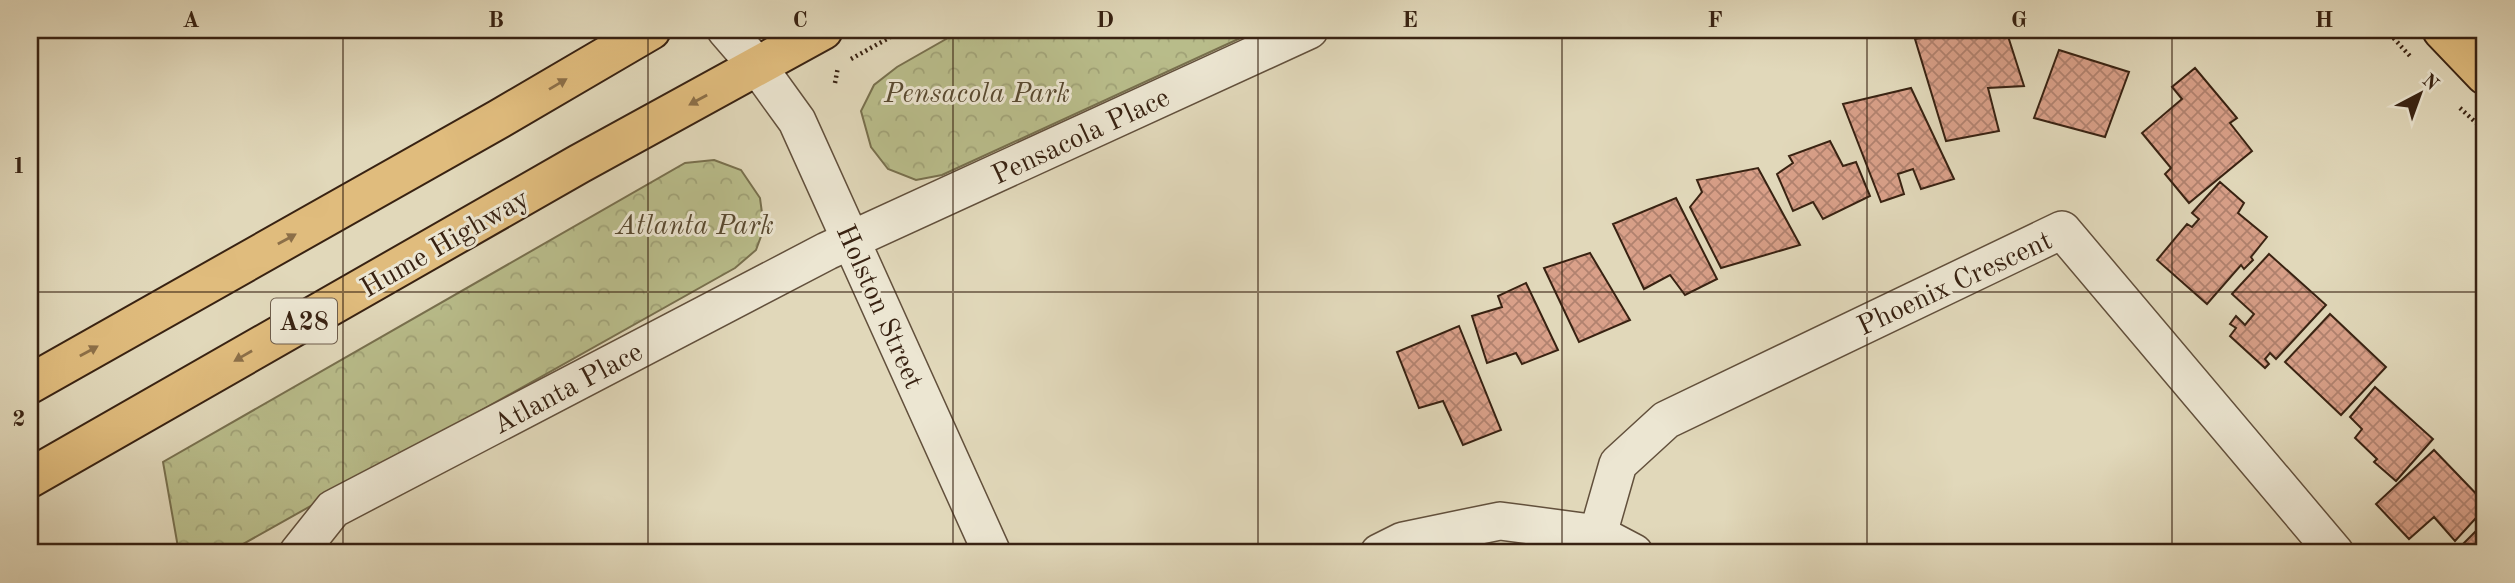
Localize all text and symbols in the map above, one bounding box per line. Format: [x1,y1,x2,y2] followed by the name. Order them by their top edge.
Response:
[182,9,200,32] text: A
[488,9,504,32] text: B
[792,9,808,32] text: C
[1096,9,1114,32] text: D
[1402,9,1418,32] text: E
[1707,9,1723,32] text: F
[2011,9,2027,32] text: G
[2315,9,2333,32] text: H
[2386,60,2456,130] north arrow
[2418,71,2442,95] text: N
[549,78,568,90] one-way arrow
[883,81,1070,109] park label: Pensacola Park
[988,84,1174,191] street label: Pensacola Place
[688,94,708,106] one-way arrow
[12,155,26,178] text: 1
[357,185,534,304] street label: Hume Highway
[614,213,774,241] park label: Atlanta Park
[830,221,927,394] street label: Holston Street
[1854,227,2057,342] street label: Phoenix Crescent
[277,233,297,245] one-way arrow
[271,298,337,344] road number: A28
[489,339,648,441] street label: Atlanta Place
[79,345,99,357] one-way arrow
[233,350,253,362] one-way arrow
[12,408,26,431] text: 2

